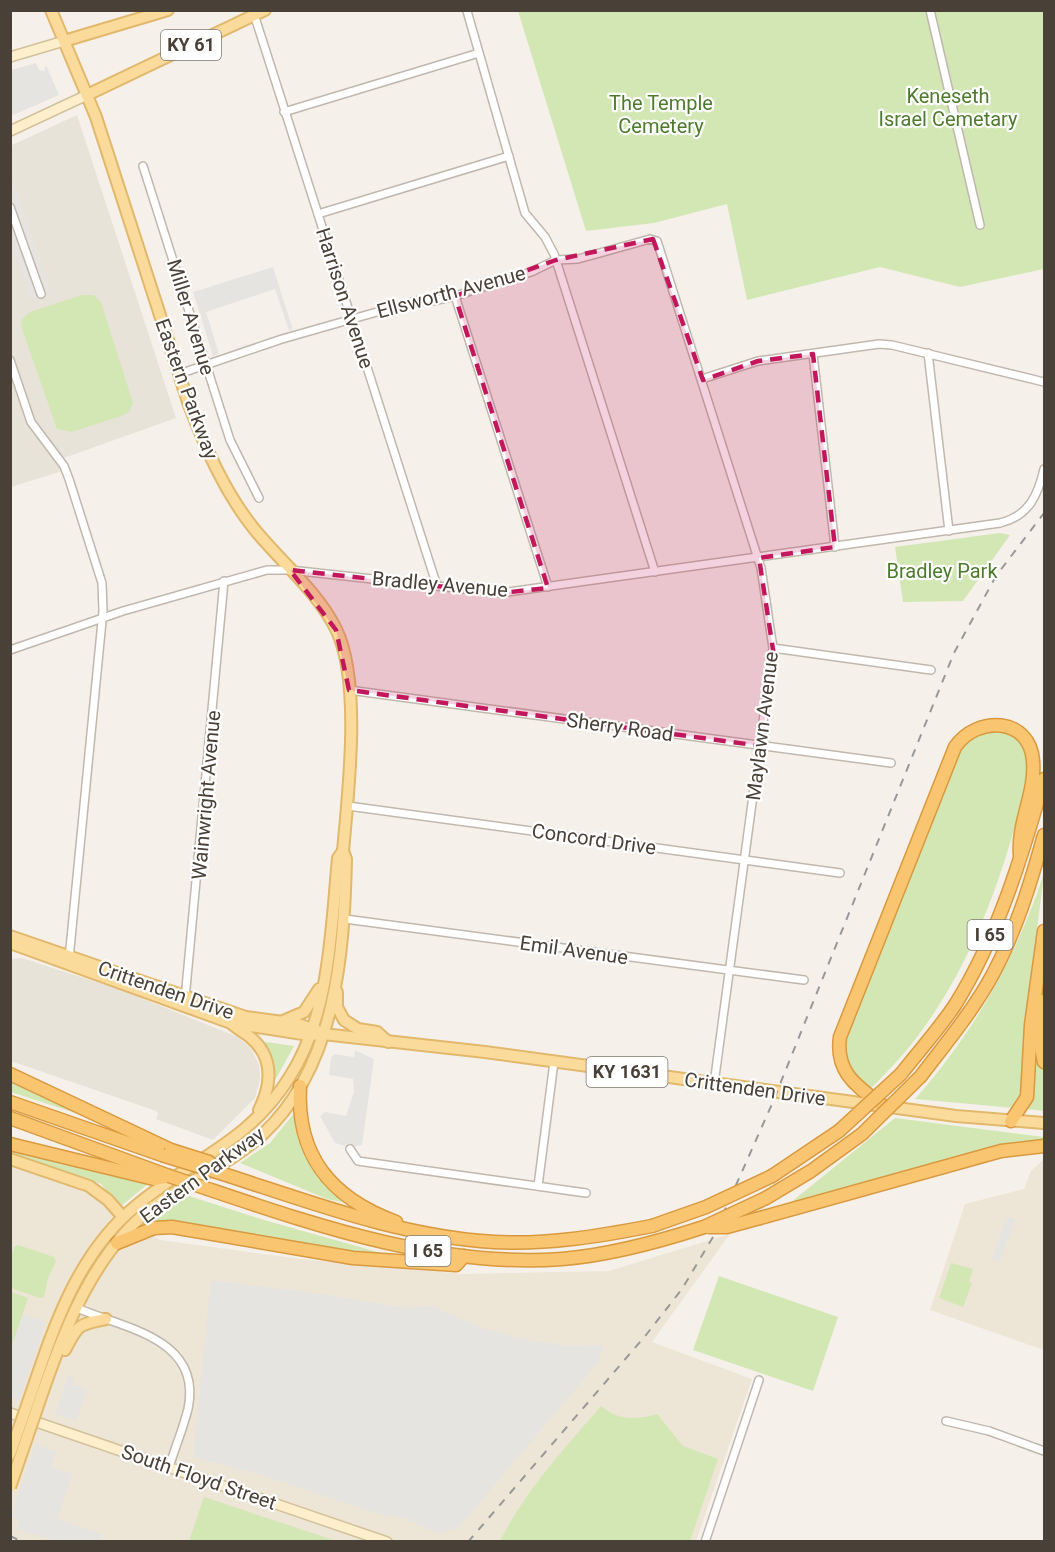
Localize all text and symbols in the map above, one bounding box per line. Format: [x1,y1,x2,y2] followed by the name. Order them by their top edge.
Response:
[161,30,221,60] road number: KY 61
[878,84,1018,131] park label: Keneseth Israel Cemetary
[609,91,713,138] park label: The Temple Cemetery
[311,225,379,371] street label: Harrison Avenue
[162,256,220,378] street label: Miller Avenue
[374,261,528,323] street label: Ellsworth Avenue
[150,315,224,463] street label: Eastern Parkway
[886,559,998,583] park label: Bradley Park
[371,566,509,602] street label: Bradley Avenue
[741,650,783,802] street label: Maylawn Avenue
[565,708,675,746] street label: Sherry Road
[187,709,225,881] street label: Wainwright Avenue
[530,818,658,860] street label: Concord Drive
[968,920,1012,950] road number: I 65
[518,931,630,969] street label: Emil Avenue
[95,956,237,1024] street label: Crittenden Drive
[586,1057,668,1087] road number: KY 1631
[683,1067,827,1111] street label: Crittenden Drive
[135,1121,269,1228] street label: Eastern Parkway
[406,1236,450,1266] road number: I 65
[118,1439,280,1515] street label: South Floyd Street

